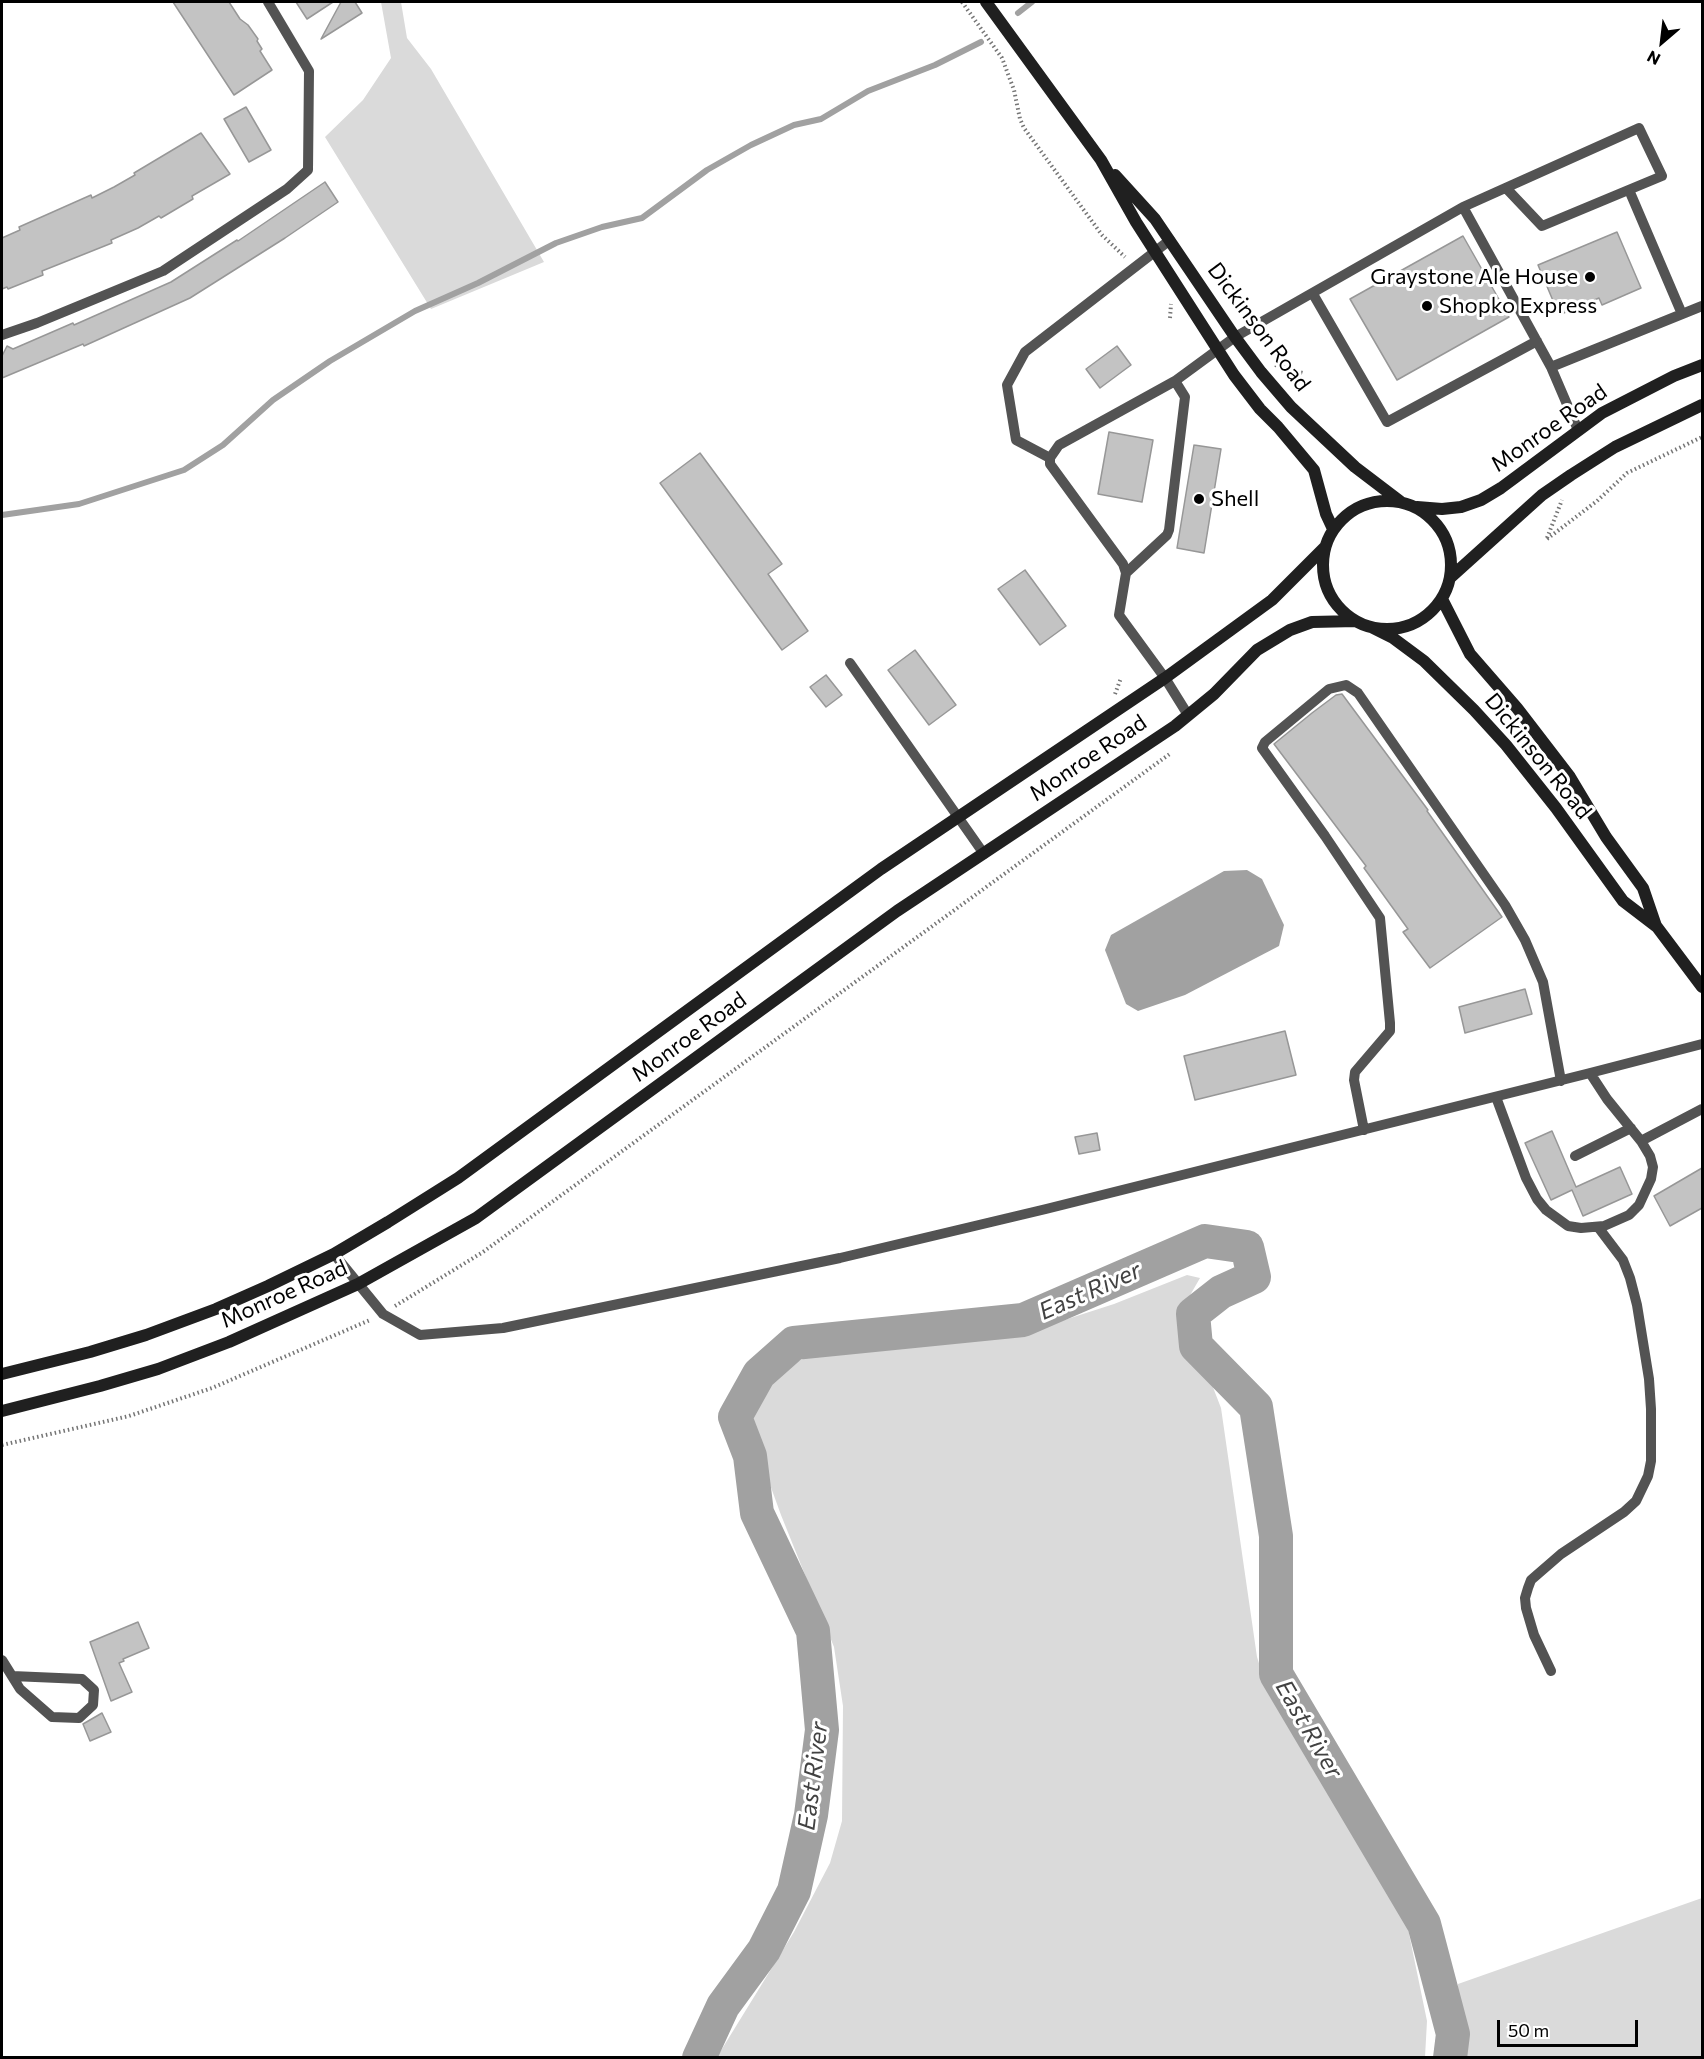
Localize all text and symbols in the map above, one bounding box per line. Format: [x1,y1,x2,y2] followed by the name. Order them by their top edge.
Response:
[1632,12,1692,72] north arrow
[1644,47,1663,70] text: N
[1202,257,1316,397] street label: Dickinson Road
[1370,264,1578,290] place label: Graystone Ale House
[1583,270,1597,284] marker: Graystone Ale House
[1439,293,1597,319] place label: Shopko Express
[1420,299,1434,313] marker: Shopko Express
[1486,378,1612,478] street label: Monroe Road
[1211,486,1259,512] place label: Shell
[1192,492,1206,506] marker: Shell
[1479,688,1597,824] street label: Dickinson Road
[1024,709,1152,807] street label: Monroe Road
[626,986,752,1088] street label: Monroe Road
[217,1254,351,1334] street label: Monroe Road
[1035,1256,1145,1326] water label: East River
[1269,1675,1349,1783] water label: East River
[792,1720,834,1832] water label: East River
[1500,2008,1641,2046] scale bar
[1508,2019,1549,2041] text: 50 m

